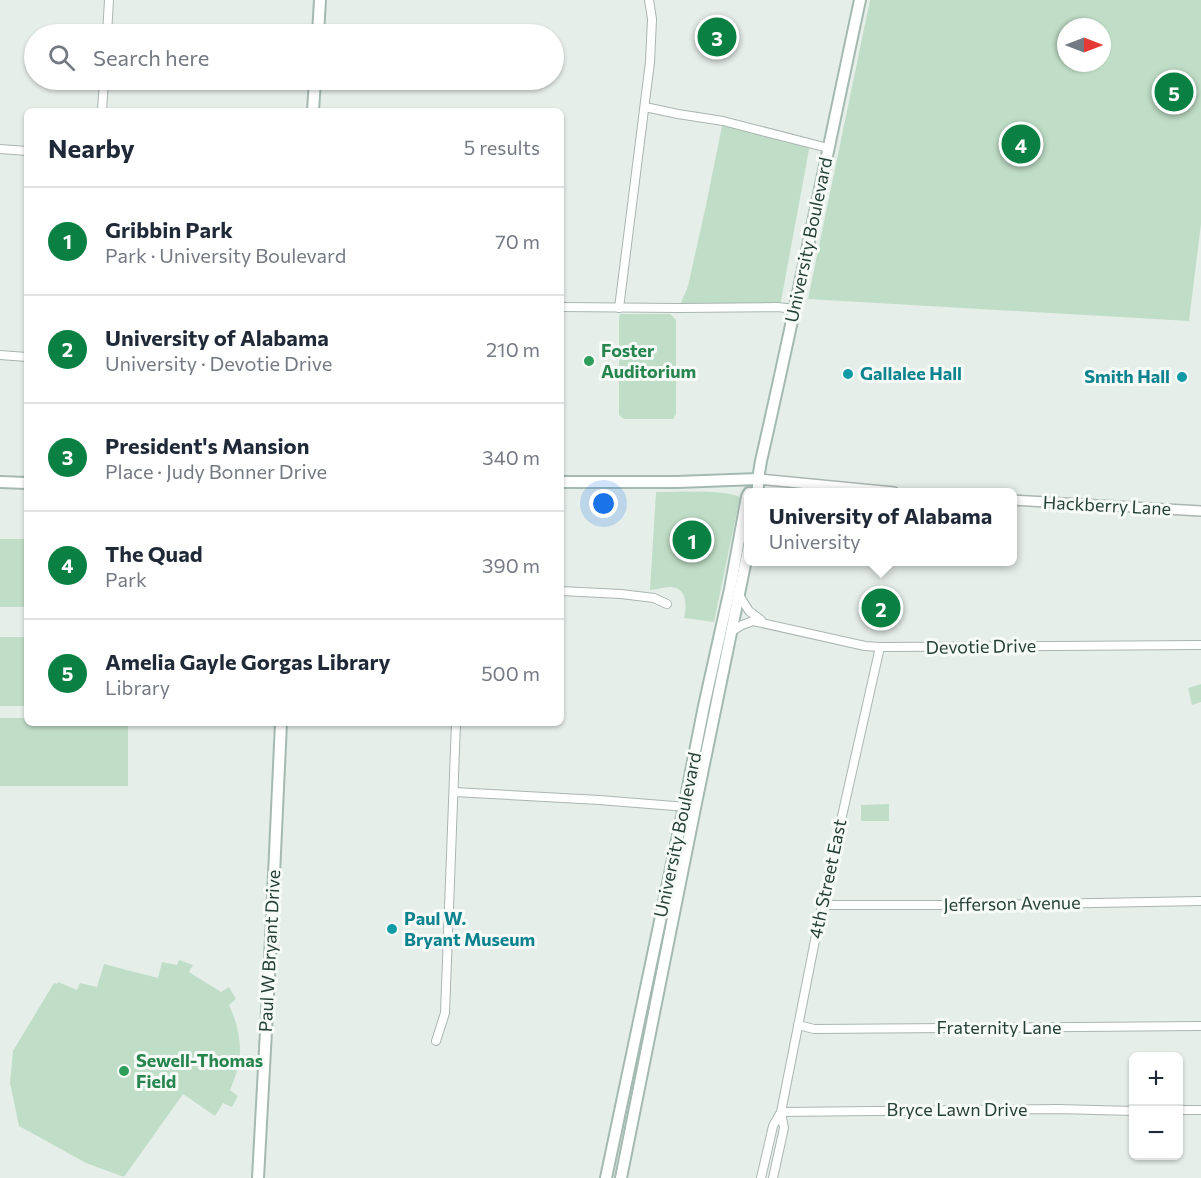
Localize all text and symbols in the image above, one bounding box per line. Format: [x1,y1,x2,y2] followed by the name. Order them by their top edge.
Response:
[698,15,736,60] pin: 3
[1057,18,1111,72] north arrow
[24,24,564,90] search box
[45,41,78,74] icon: search
[93,44,209,71] text: Search here
[1154,70,1194,115] pin: 5
[1002,122,1040,166] pin: 4
[48,132,135,163] text: Nearby
[464,135,540,159] text: 5 results
[780,155,836,324] street label: University Boulevard
[105,216,233,243] text: Gribbin Park
[63,229,72,253] text: 1
[495,229,540,253] text: 70 m
[105,243,346,267] text: Park · University Boulevard
[105,324,329,351] text: University of Alabama
[62,337,73,361] text: 2
[486,337,540,361] text: 210 m
[601,339,696,382] place label: Foster Auditorium
[105,351,332,375] text: University · Devotie Drive
[582,354,596,368] marker: Foster Auditorium
[860,362,962,384] place label: Gallalee Hall
[1084,365,1170,387] place label: Smith Hall
[841,367,855,381] marker: Gallalee Hall
[1175,370,1189,384] marker: Smith Hall
[105,432,309,459] text: President's Mansion
[62,445,73,469] text: 3
[482,445,540,469] text: 340 m
[105,459,327,483] text: Place · Judy Bonner Drive
[744,488,1017,566] popup
[589,489,618,518] your location
[1042,491,1172,519] street label: Hackberry Lane
[769,502,992,529] text: University of Alabama
[672,518,712,562] pin: 1
[769,529,861,553] text: University
[105,540,203,567] text: The Quad
[61,553,74,577] text: 4
[482,553,540,577] text: 390 m
[105,567,147,591] text: Park
[862,586,900,630] pin: 2
[926,634,1036,658] street label: Devotie Drive
[105,648,391,675] text: Amelia Gayle Gorgas Library
[62,661,73,685] text: 5
[481,661,540,685] text: 500 m
[105,675,170,699] text: Library
[649,750,705,919] street label: University Boulevard
[804,817,850,941] street label: 4th Street East
[254,869,284,1033] street label: Paul W Bryant Drive
[943,891,1081,915] street label: Jefferson Avenue
[404,907,535,950] place label: Paul W. Bryant Museum
[385,922,399,936] marker: Paul W. Bryant Museum
[936,1016,1062,1038] street label: Fraternity Lane
[136,1049,263,1092] place label: Sewell-Thomas Field
[1129,1052,1183,1160] map controls
[1129,1052,1183,1106] button: +
[117,1064,131,1078] marker: Sewell-Thomas Field
[887,1098,1027,1120] street label: Bryce Lawn Drive
[1129,1106,1183,1160] button: −

